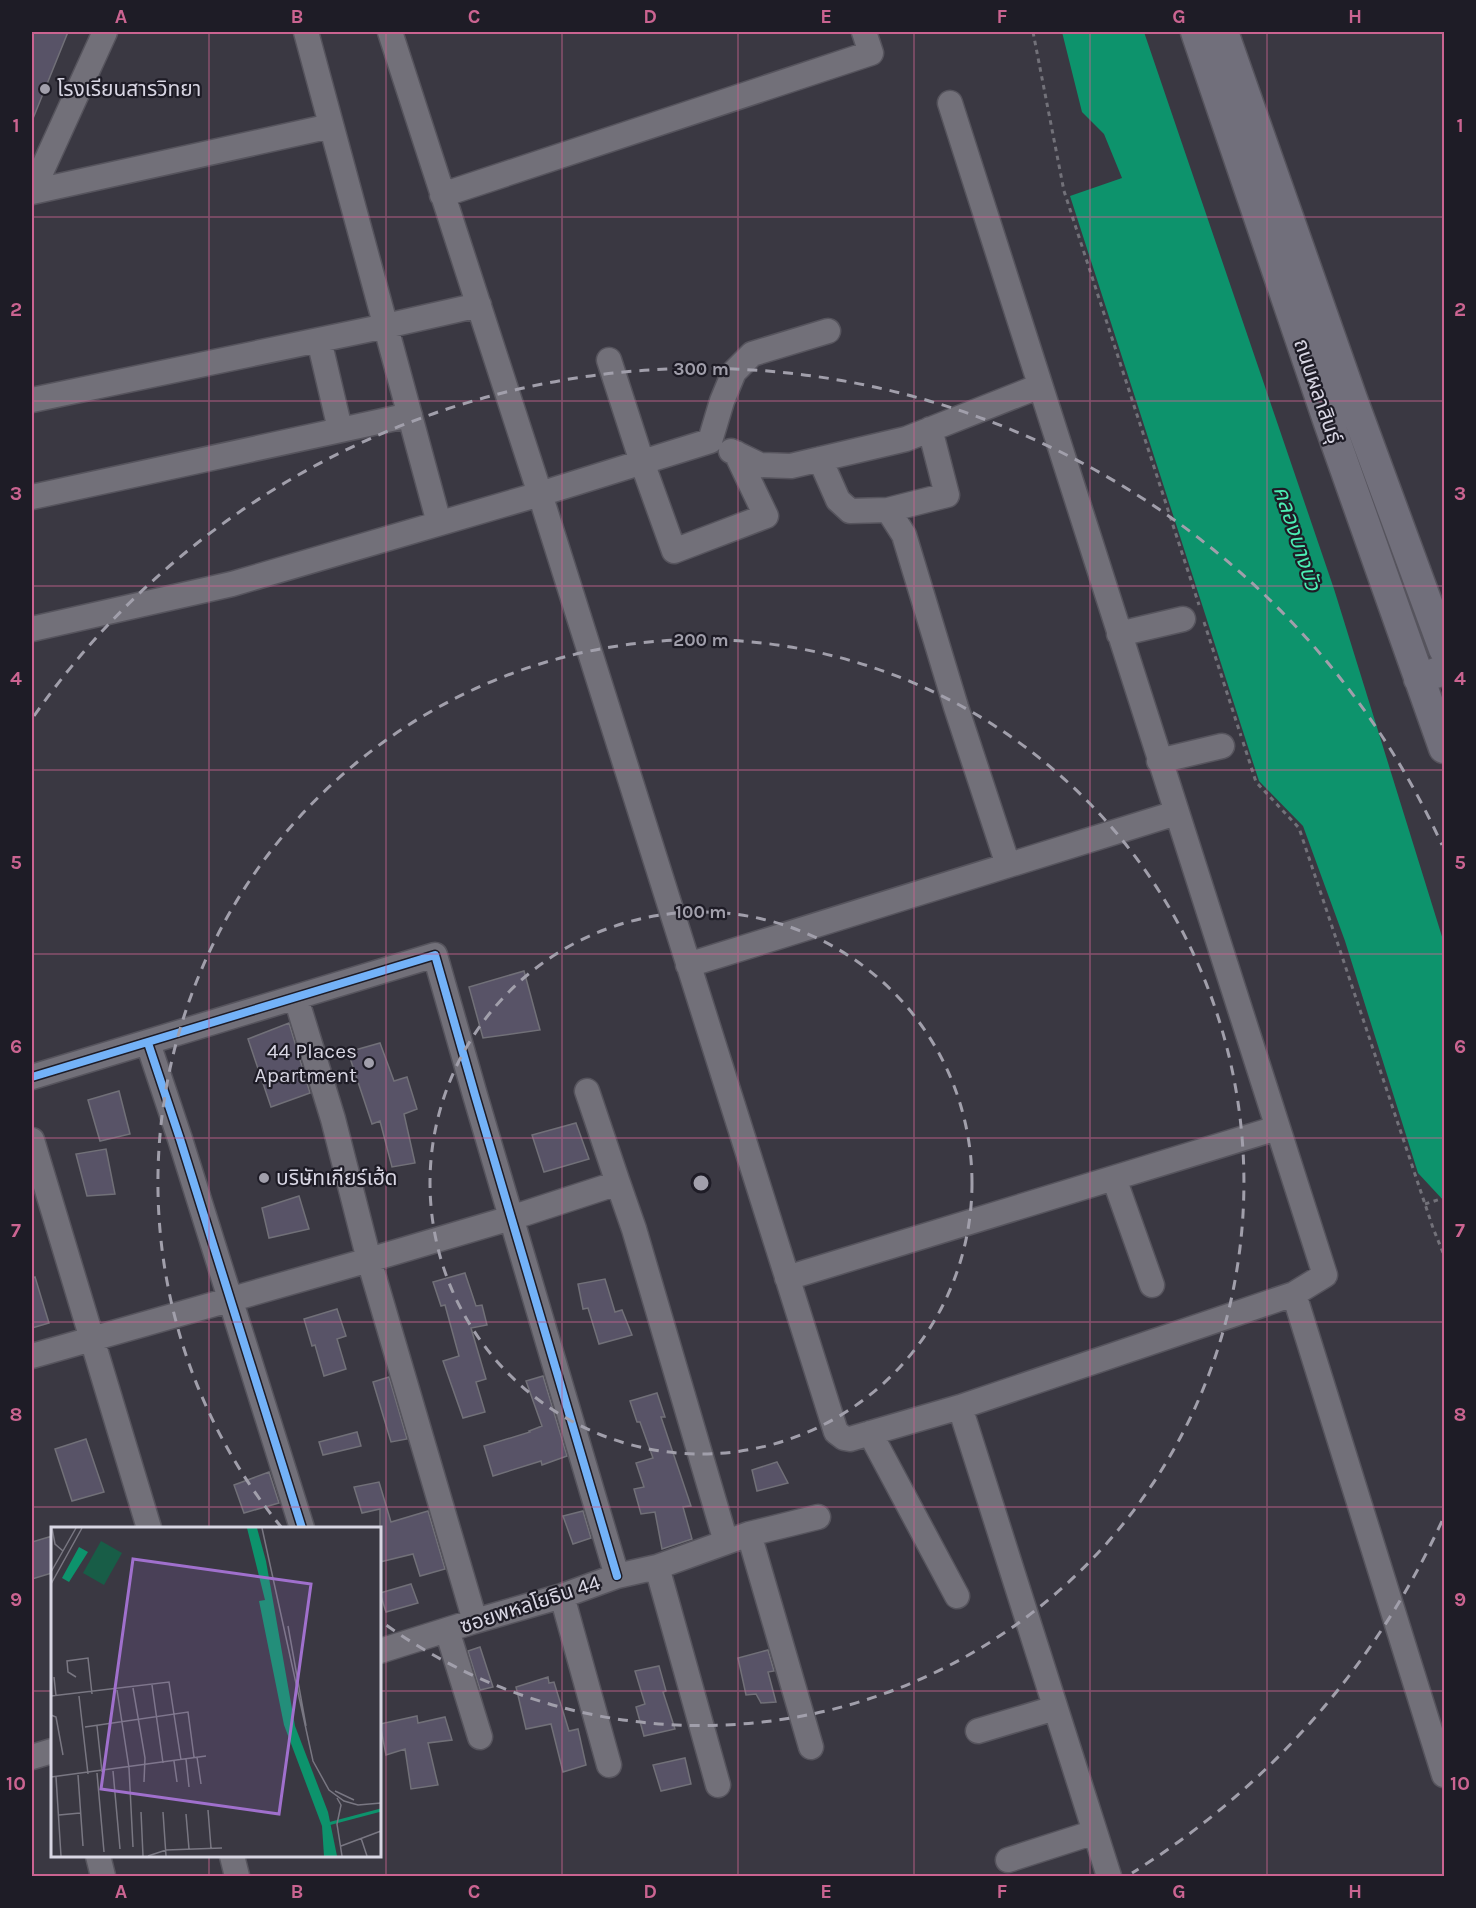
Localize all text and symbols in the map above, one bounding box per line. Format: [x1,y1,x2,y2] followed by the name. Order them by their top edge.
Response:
[115,5,128,28] text: A
[291,5,303,28] text: B
[468,5,480,28] text: C
[643,5,657,28] text: D
[820,5,832,28] text: E
[997,5,1008,28] text: F
[1172,5,1186,28] text: G
[1348,5,1362,28] text: H
[57,77,201,101] place label: โรงเรียนสารวิทยา
[38,82,52,96] marker: โรงเรียนสารวิทยา
[12,114,20,137] text: 1
[1456,114,1464,137] text: 1
[10,298,22,321] text: 2
[1454,298,1466,321] text: 2
[1288,336,1347,447] street label: ถนนผลาสินธุ์
[673,358,729,380] text: 300 m
[10,482,22,505] text: 3
[1454,482,1466,505] text: 3
[1268,483,1327,595] water label: คลองบางบัว
[673,629,729,651] text: 200 m
[10,667,22,690] text: 4
[1454,667,1466,690] text: 4
[10,851,22,874] text: 5
[1454,851,1466,874] text: 5
[676,901,726,923] text: 100 m
[10,1035,22,1058] text: 6
[1454,1035,1466,1058] text: 6
[255,1039,357,1087] place label: 44 Places Apartment
[362,1056,376,1070] marker: 44 Places Apartment
[276,1166,397,1190] place label: บริษัทเกียร์เฮ้ด
[257,1171,271,1185] marker: บริษัทเกียร์เฮ้ด
[691,1173,711,1193] centre of rings
[11,1219,21,1242] text: 7
[1455,1219,1465,1242] text: 7
[10,1403,22,1426] text: 8
[1454,1403,1466,1426] text: 8
[51,1527,381,1857] inset map
[457,1570,603,1638] street label: ซอยพหลโยธิน 44
[10,1588,22,1611] text: 9
[1454,1588,1466,1611] text: 9
[6,1772,26,1795] text: 10
[1450,1772,1470,1795] text: 10
[115,1880,128,1903] text: A
[291,1880,303,1903] text: B
[468,1880,480,1903] text: C
[643,1880,657,1903] text: D
[820,1880,832,1903] text: E
[997,1880,1008,1903] text: F
[1172,1880,1186,1903] text: G
[1348,1880,1362,1903] text: H

